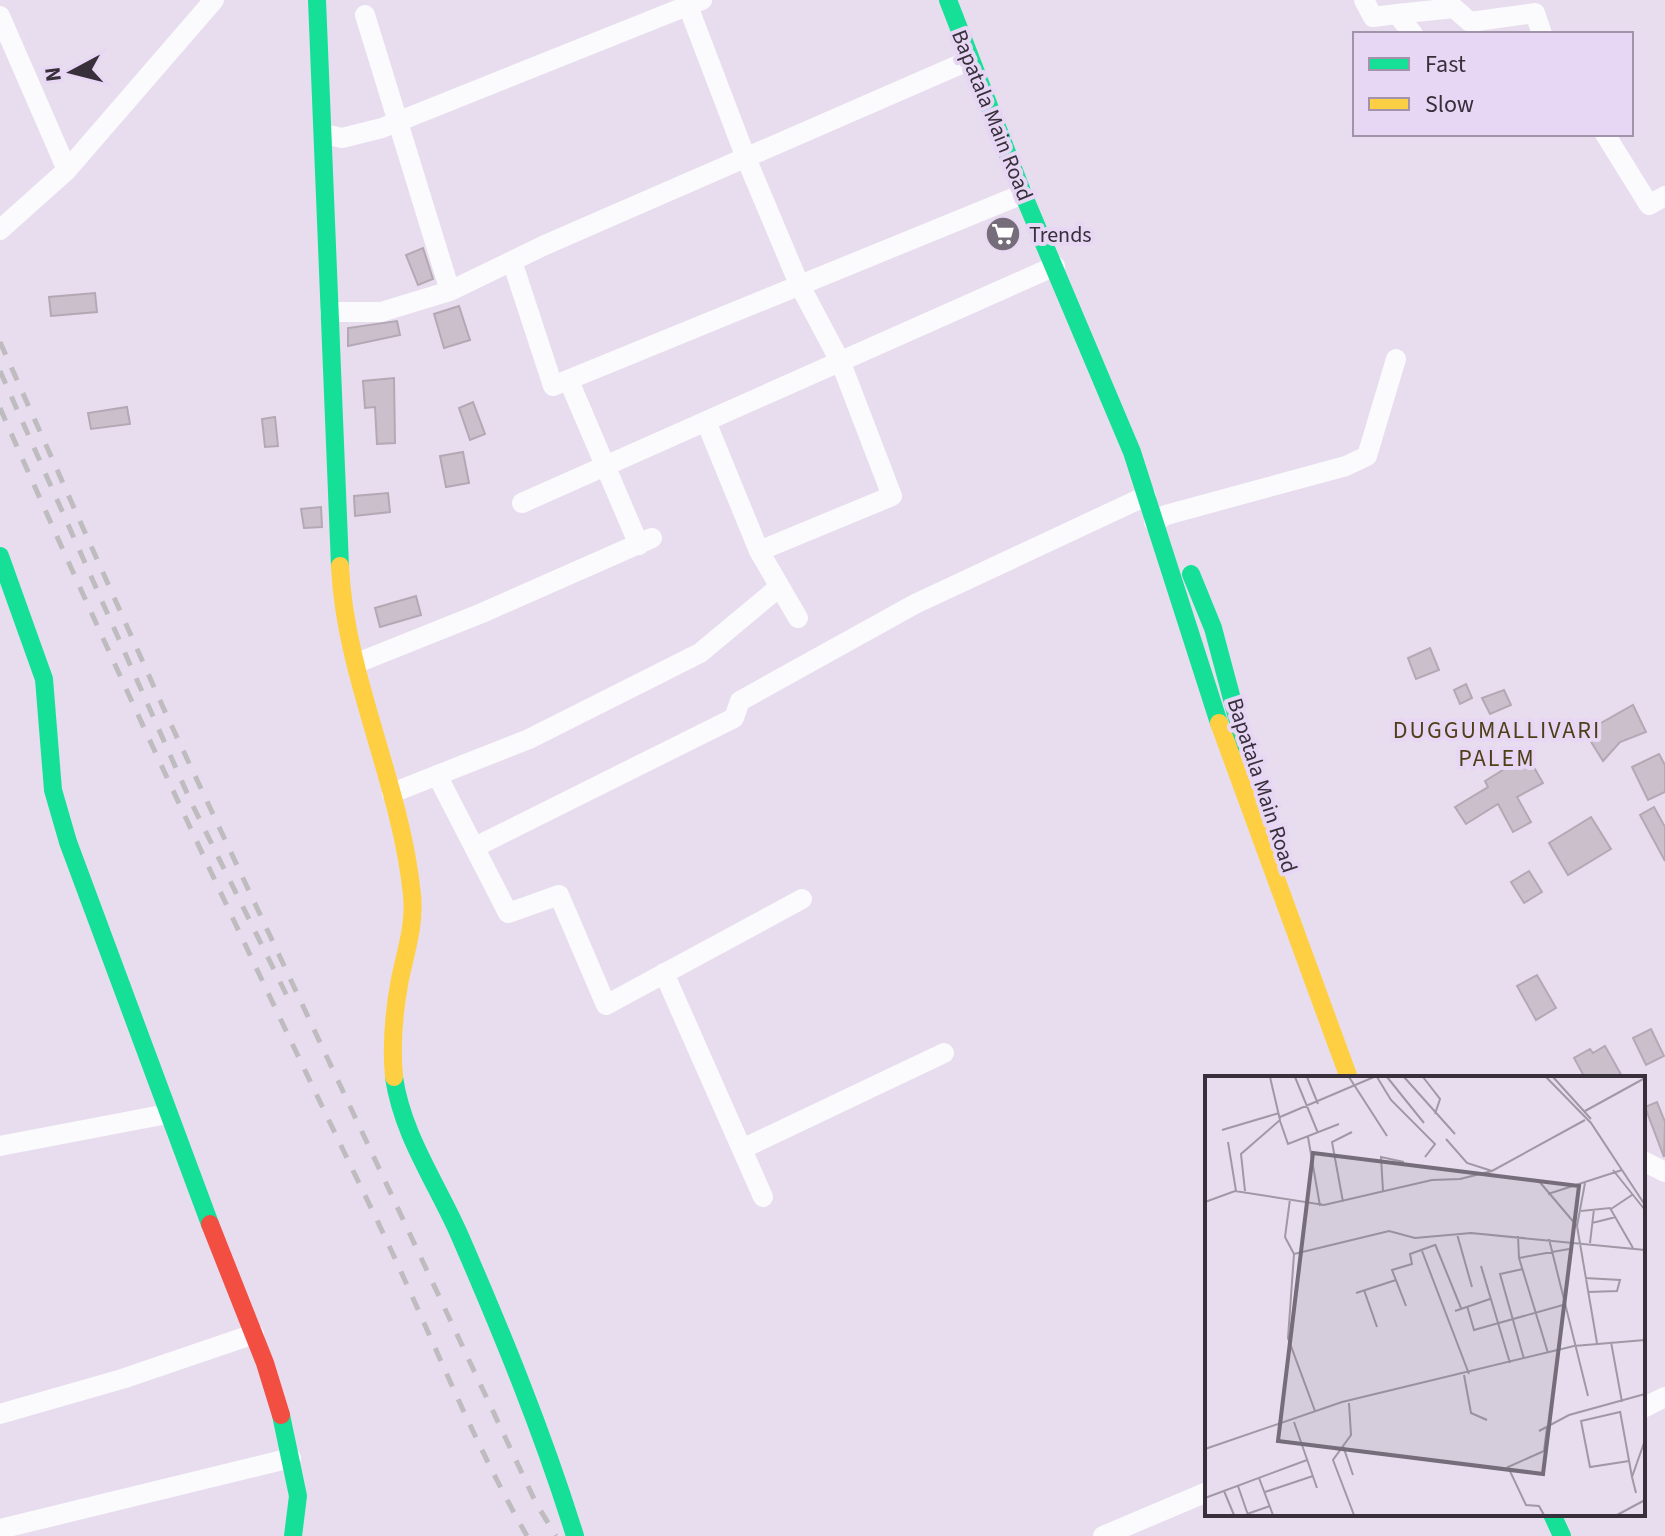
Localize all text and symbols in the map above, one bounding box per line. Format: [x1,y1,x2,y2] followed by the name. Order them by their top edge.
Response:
[943,25,1041,206] street label: Bapatala Main Road
[32,32,112,112] north arrow
[1353,32,1633,136] legend
[1425,47,1466,82] text: Fast
[36,65,70,84] text: N
[1425,87,1474,122] text: Slow
[984,215,1022,253] supermarket icon: Trends
[1029,219,1092,251] place label: Trends
[1219,694,1305,877] street label: Bapatala Main Road
[1393,713,1601,776] district label: DUGGUMALLIVARI PALEM
[1205,1076,1645,1516] inset map

